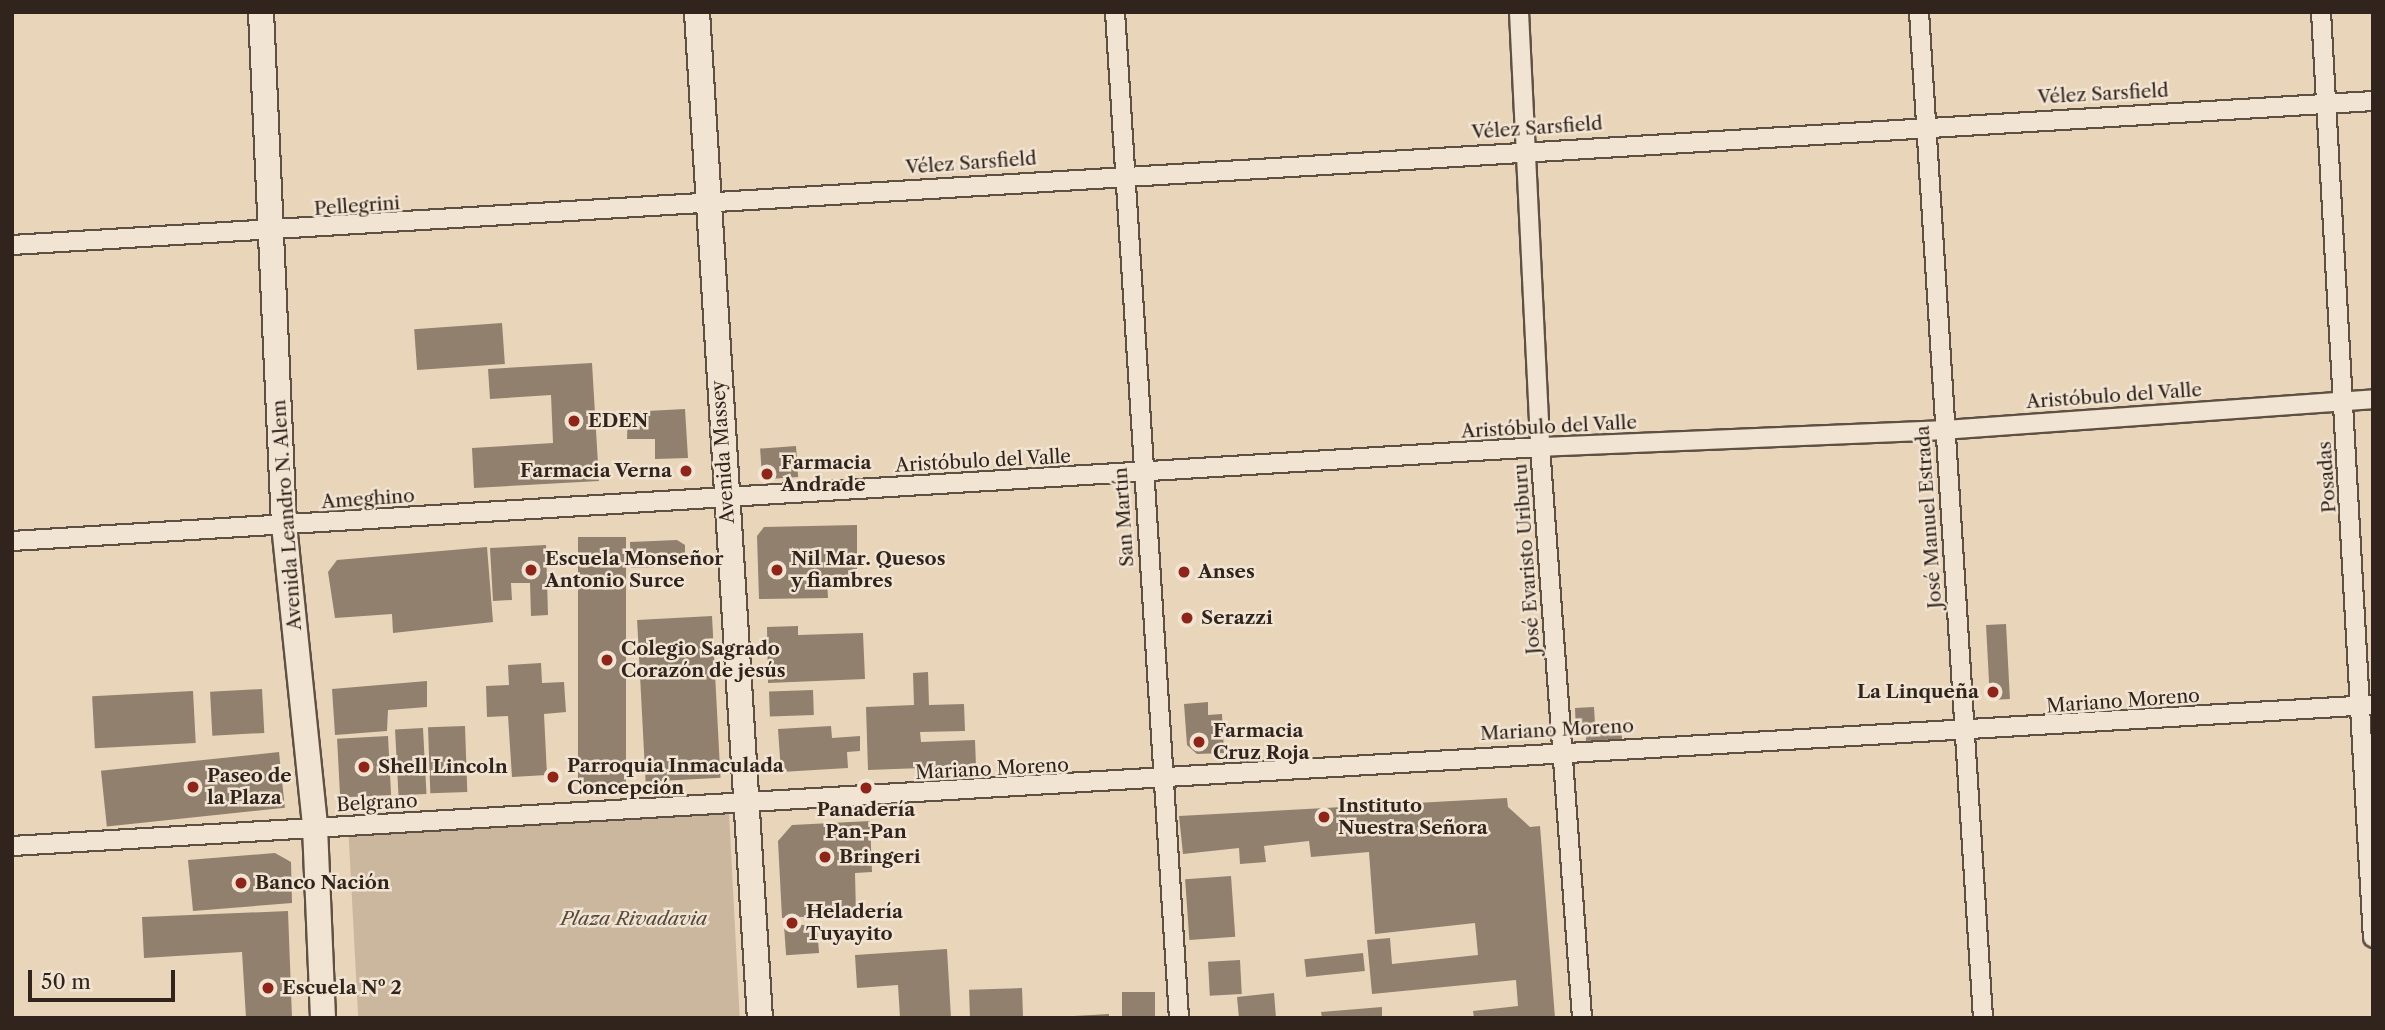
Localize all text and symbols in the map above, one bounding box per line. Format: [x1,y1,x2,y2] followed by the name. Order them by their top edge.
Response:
[2037,79,2169,109] street label: Vélez Sarsfield
[1471,112,1603,144] street label: Vélez Sarsfield
[905,147,1037,179] street label: Vélez Sarsfield
[313,192,401,220] street label: Pellegrini
[2025,378,2203,414] street label: Aristóbulo del Valle
[707,379,739,525] street label: Avenida Massey
[268,398,306,632] street label: Avenida Leandro N. Alem
[588,410,648,432] place label: EDEN
[1460,411,1638,443] street label: Aristóbulo del Valle
[566,413,582,429] marker: EDEN
[1911,425,1947,609] street label: José Manuel Estrada
[2313,440,2341,514] street label: Posadas
[894,445,1072,477] street label: Aristóbulo del Valle
[781,452,872,496] place label: Farmacia Andrade
[519,460,672,482] place label: Farmacia Verna
[678,463,694,479] marker: Farmacia Verna
[1509,463,1545,655] street label: José Evaristo Uriburu
[759,466,775,482] marker: Farmacia Andrade
[1109,466,1139,568] street label: San Martín
[320,484,416,514] street label: Ameghino
[545,548,724,592] place label: Escuela Monseñor Antonio Surce
[791,548,946,592] place label: Nil Mar. Quesos y fiambres
[1198,561,1255,583] place label: Anses
[523,562,539,578] marker: Escuela Monseñor Antonio Surce
[769,562,785,578] marker: Nil Mar. Quesos y fiambres
[1176,564,1192,580] marker: Anses
[1201,607,1273,629] place label: Serazzi
[1179,610,1195,626] marker: Serazzi
[621,638,786,682] place label: Colegio Sagrado Corazón de jesús
[599,652,615,668] marker: Colegio Sagrado Corazón de jesús
[1857,681,1979,703] place label: La Linqueña
[1985,684,2001,700] marker: La Linqueña
[2045,684,2201,718] street label: Mariano Moreno
[1480,715,1634,745] street label: Mariano Moreno
[1213,720,1309,764] place label: Farmacia Cruz Roja
[1191,734,1207,750] marker: Farmacia Cruz Roja
[915,754,1069,784] street label: Mariano Moreno
[567,755,784,799] place label: Parroquia Inmaculada Concepción
[378,756,508,778] place label: Shell Lincoln
[356,759,372,775] marker: Shell Lincoln
[207,765,292,809] place label: Paseo de la Plaza
[545,769,561,785] marker: Parroquia Inmaculada Concepción
[185,779,201,795] marker: Paseo de la Plaza
[858,780,874,796] marker: Panadería Pan-Pan
[336,789,418,817] street label: Belgrano
[1338,795,1488,839] place label: Instituto Nuestra Señora
[817,799,915,843] place label: Panadería Pan-Pan
[1316,809,1332,825] marker: Instituto Nuestra Señora
[839,846,920,868] place label: Bringeri
[817,849,833,865] marker: Bringeri
[255,872,390,894] place label: Banco Nación
[233,875,249,891] marker: Banco Nación
[806,901,903,945] place label: Heladería Tuyayito
[561,908,707,930] park label: Plaza Rivadavia
[784,915,800,931] marker: Heladería Tuyayito
[32,956,178,1000] scale bar
[41,969,91,994] text: 50 m
[282,977,402,999] place label: Escuela Nº 2
[260,980,276,996] marker: Escuela Nº 2

